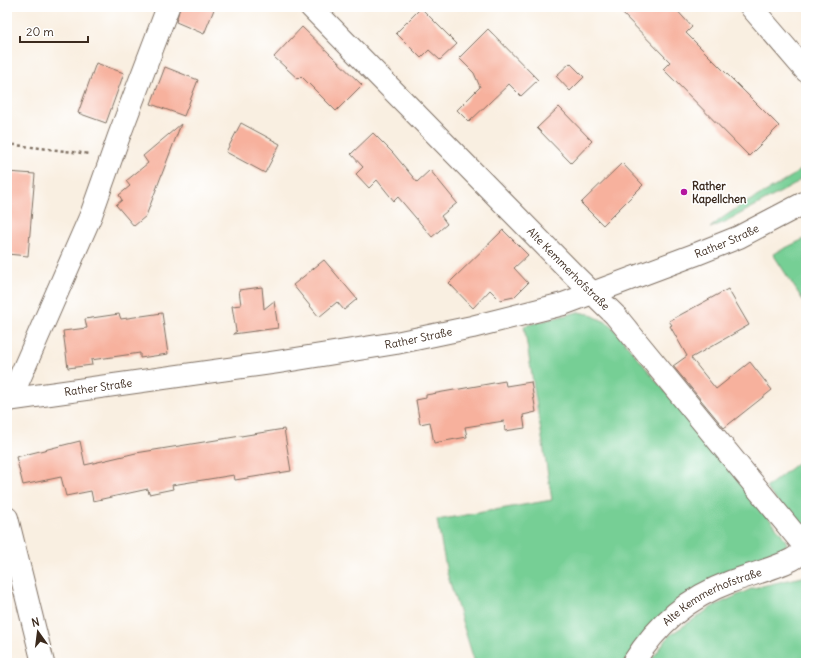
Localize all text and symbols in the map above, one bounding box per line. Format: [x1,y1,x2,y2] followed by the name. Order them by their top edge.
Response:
[20,18,88,44] scale bar
[26,24,54,39] text: 20 m
[692,179,747,207] place label: Rather Kapellchen
[679,187,689,197] marker: Rather Kapellchen
[692,221,761,261] street label: Rather Straße
[524,224,613,313] street label: Alte Kemmerhofstraße
[384,324,453,352] street label: Rather Straße
[63,376,133,399] street label: Rather Straße
[660,565,763,629] street label: Alte Kemmerhofstraße
[18,612,58,652] north arrow
[30,615,41,630] text: N

